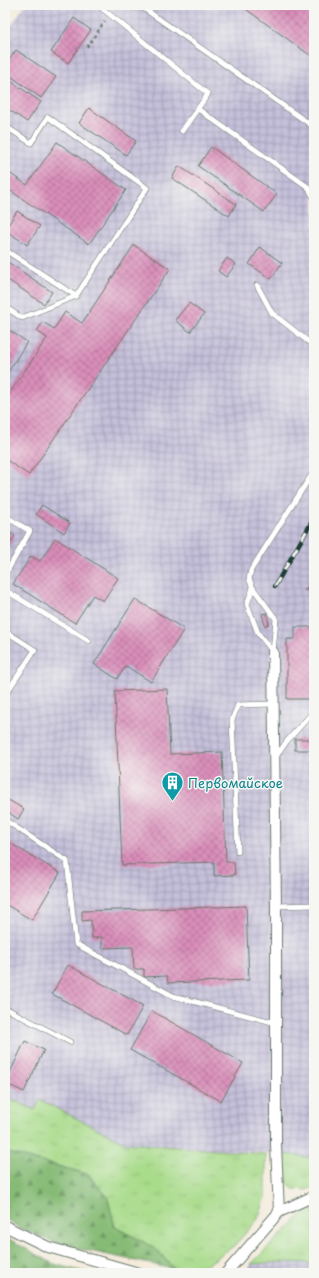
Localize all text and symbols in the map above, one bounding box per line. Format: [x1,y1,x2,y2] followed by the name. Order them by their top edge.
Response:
[159,770,185,803] building icon: Первомайское
[188,773,283,792] place label: Первомайское

